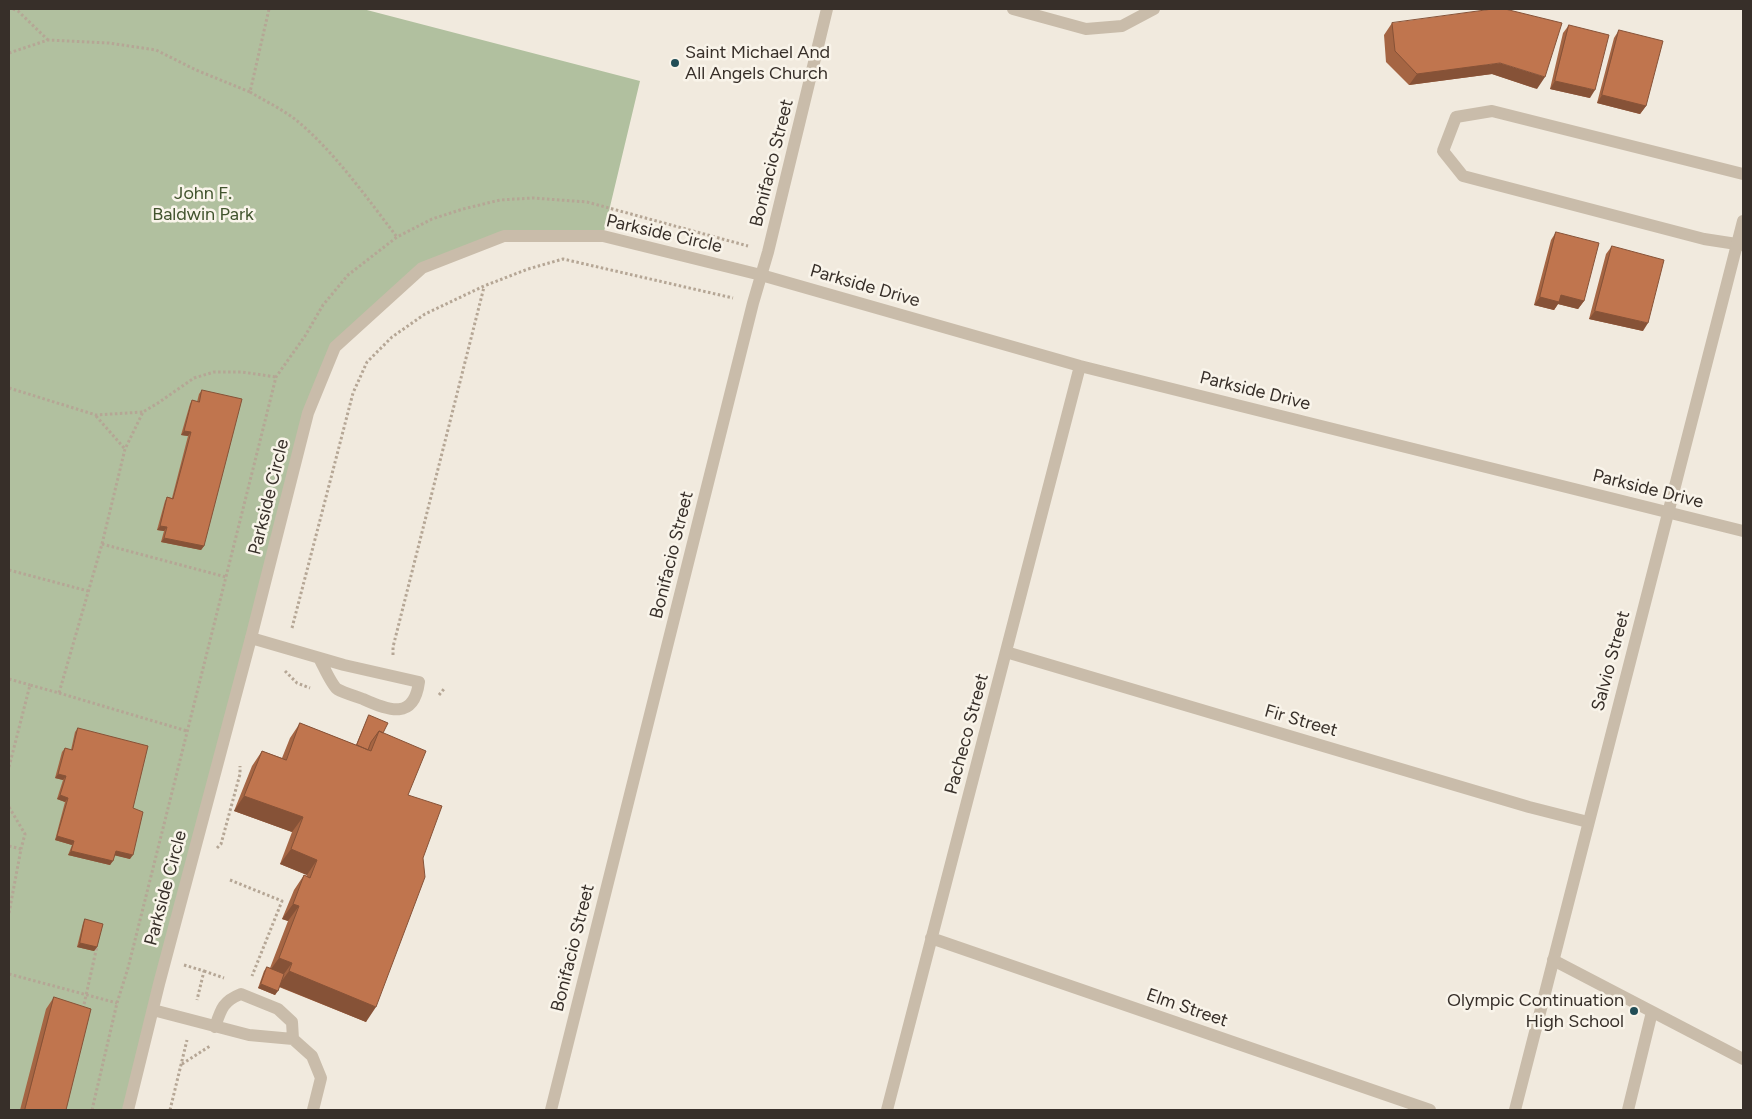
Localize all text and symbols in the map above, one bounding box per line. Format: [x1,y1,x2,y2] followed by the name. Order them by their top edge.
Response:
[685,42,830,84] place label: Saint Michael And All Angels Church
[669,57,681,69] marker: Saint Michael And All Angels Church
[746,97,798,229] street label: Bonifacio Street
[152,183,254,225] park label: John F. Baldwin Park
[604,210,724,258] street label: Parkside Circle
[808,260,922,312] street label: Parkside Drive
[1197,367,1313,415] street label: Parkside Drive
[244,437,294,557] street label: Parkside Circle
[1590,465,1706,513] street label: Parkside Drive
[646,489,698,621] street label: Bonifacio Street
[1587,608,1635,714] street label: Salvio Street
[941,671,993,797] street label: Pacheco Street
[1262,700,1340,742] street label: Fir Street
[140,828,192,948] street label: Parkside Circle
[547,882,599,1014] street label: Bonifacio Street
[1143,984,1231,1032] street label: Elm Street
[1447,990,1624,1032] place label: Olympic Continuation High School
[1628,1005,1640,1017] marker: Olympic Continuation High School

